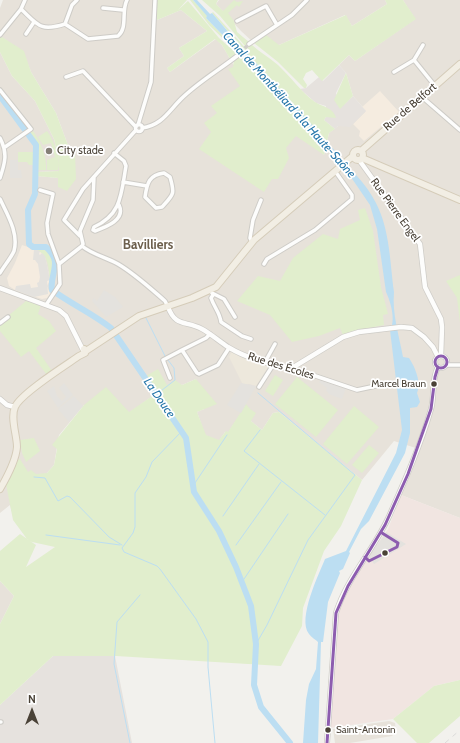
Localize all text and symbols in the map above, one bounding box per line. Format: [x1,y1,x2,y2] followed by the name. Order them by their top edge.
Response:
[220,29,358,181] water label: Canal de Montbéliard à la Haute-Saône
[381,80,439,134] street label: Rue de Belfort
[57,144,103,158] place label: City stade
[44,146,54,156] marker: City stade
[368,176,422,244] street label: Rue Pierre Engel
[123,237,173,253] district label: Bavilliers
[246,350,316,382] street label: Rue des Écoles
[140,375,178,421] water label: La Douce
[371,378,426,390] place label: Marcel Braun
[429,379,439,389] marker: Marcel Braun
[380,548,390,558] unlabelled marker
[12,691,52,731] north arrow
[28,692,36,706] text: N
[336,724,396,736] place label: Saint-Antonin
[323,725,333,735] marker: Saint-Antonin

